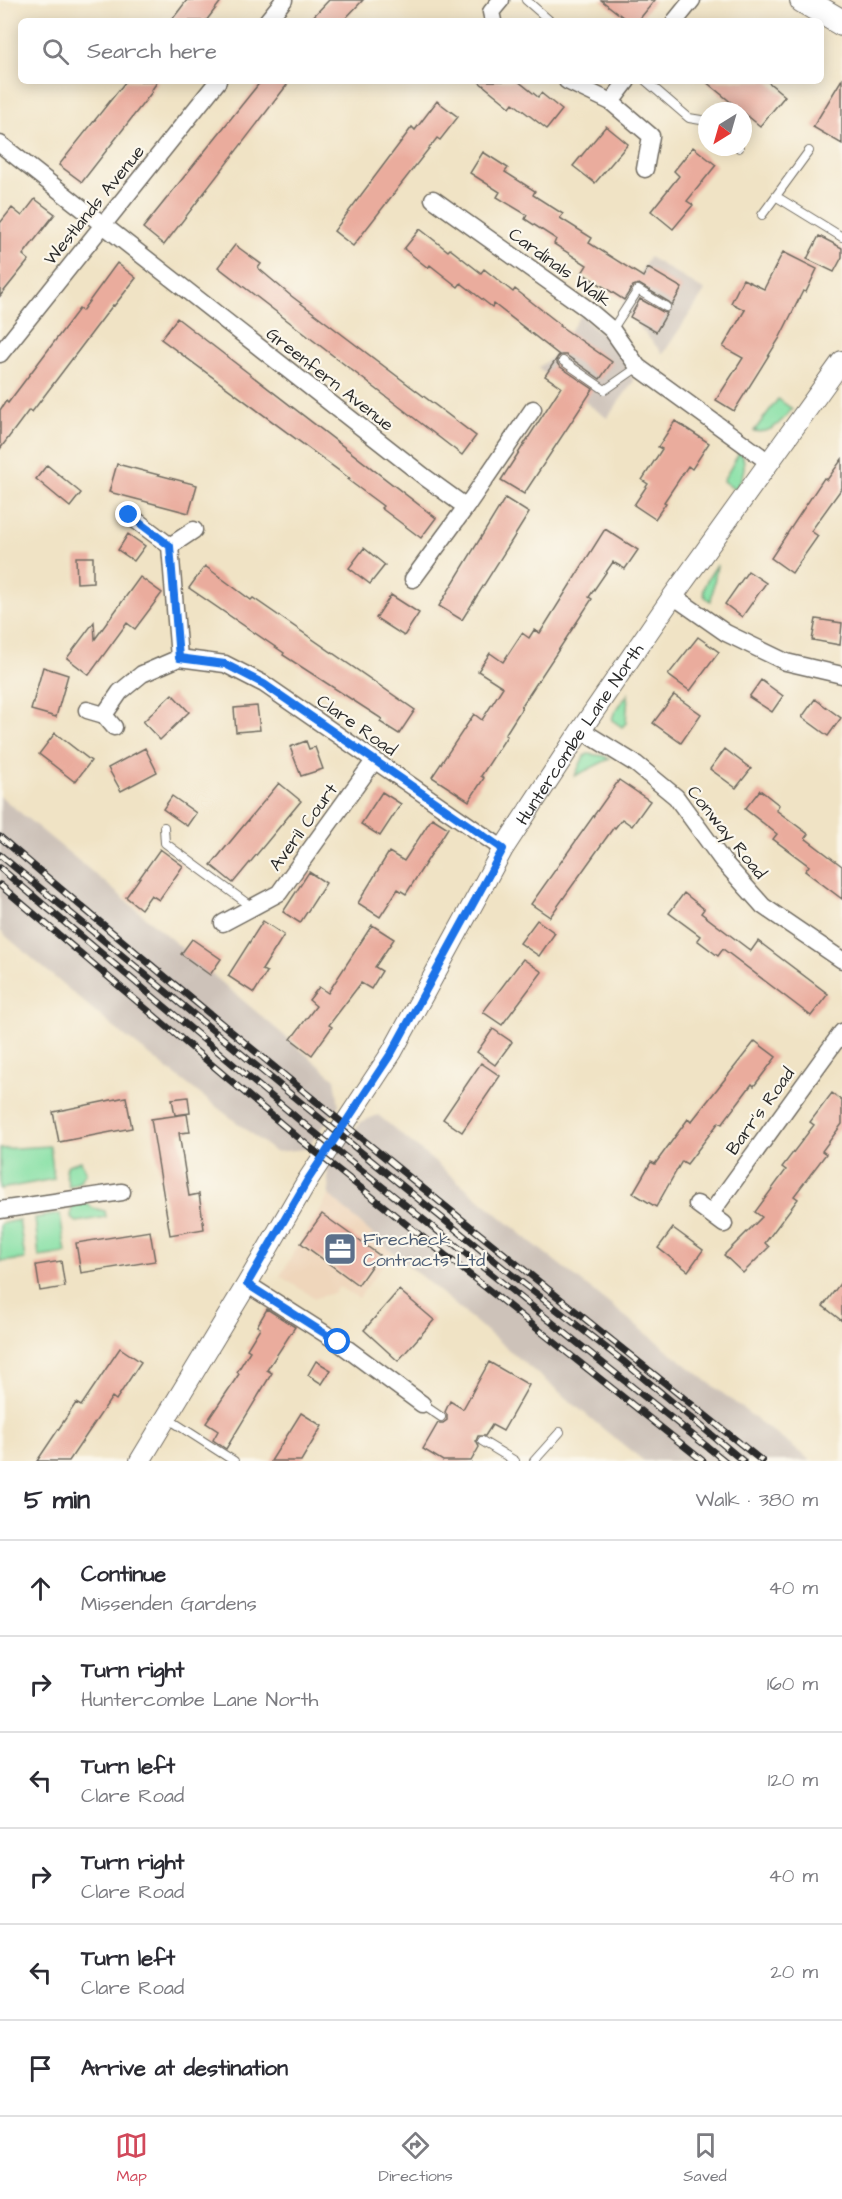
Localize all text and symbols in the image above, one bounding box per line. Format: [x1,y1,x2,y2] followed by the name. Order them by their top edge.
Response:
[18,18,824,84] search box
[39,35,72,68] icon: search
[87,36,217,67] text: Search here
[698,102,752,156] north arrow
[38,140,151,271] street label: Westlands Avenue
[503,222,616,313] street label: Cardinals Walk
[261,322,399,437] street label: Greenfern Avenue
[115,501,141,527] route end
[510,638,650,830] street label: Huntercombe Lane North
[311,689,402,762] street label: Clare Road
[263,778,344,876] street label: Averil Court
[680,780,772,885] street label: Conway Road
[720,1063,801,1160] street label: Barr's Road
[363,1227,485,1273] place label: Firecheck Contracts Ltd
[322,1231,358,1267] office icon: Firecheck Contracts Ltd
[324,1328,350,1354] route start
[24,1482,90,1518] text: 5 min
[695,1486,818,1514] text: Walk · 380 m
[81,1559,166,1590] text: Continue
[24,1572,57,1605] icon: ahead
[768,1574,818,1602] text: 40 m
[81,1590,257,1618] text: Missenden Gardens
[81,1655,184,1686] text: Turn right
[24,1668,57,1701] icon: right
[767,1670,818,1698] text: 160 m
[81,1686,318,1714] text: Huntercombe Lane North
[81,1751,175,1782] text: Turn left
[24,1764,57,1797] icon: left
[768,1766,818,1794] text: 120 m
[81,1782,184,1810] text: Clare Road
[81,1847,184,1878] text: Turn right
[24,1860,57,1893] icon: right
[768,1862,818,1890] text: 40 m
[81,1878,184,1906] text: Clare Road
[81,1943,175,1974] text: Turn left
[24,1956,57,1989] icon: left
[770,1958,818,1986] text: 20 m
[81,1974,184,2002] text: Clare Road
[24,2052,57,2085] icon: arrive
[81,2053,288,2084] text: Arrive at destination
[115,2129,148,2187] tab: Map
[379,2129,453,2187] tab: Directions
[683,2129,727,2187] tab: Saved

